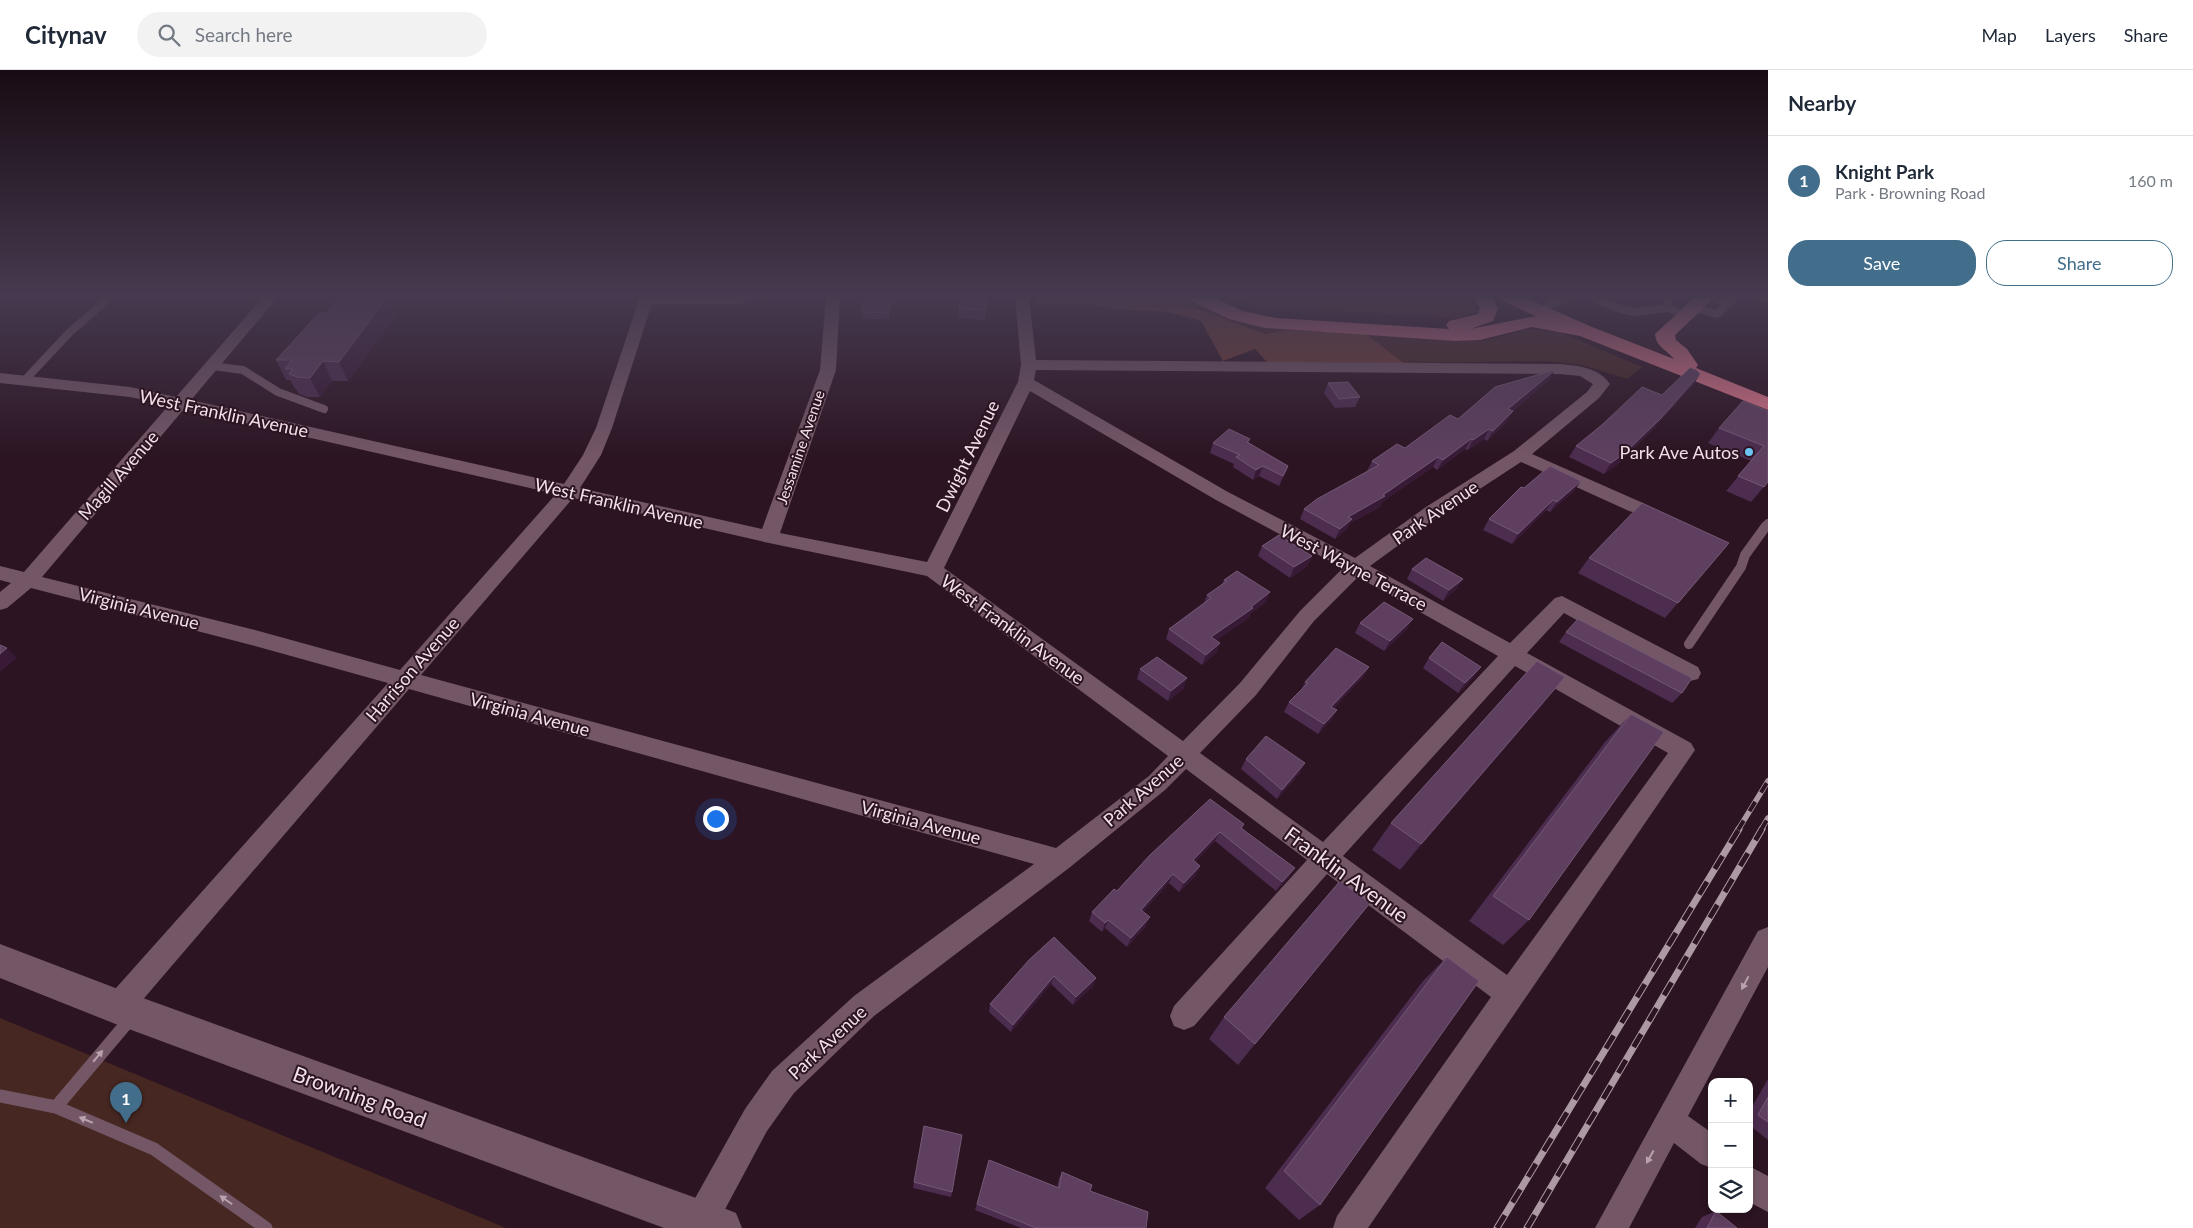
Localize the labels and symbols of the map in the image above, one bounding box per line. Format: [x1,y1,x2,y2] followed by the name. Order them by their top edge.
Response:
[138,384,310,442] street label: West Franklin Avenue
[772,387,828,506] street label: Jessamine Avenue
[930,397,1004,515] street label: Dwight Avenue
[73,426,163,524] street label: Magill Avenue
[1619,441,1739,463] place label: Park Ave Autos
[1743,446,1755,458] marker: Park Ave Autos
[533,473,705,533] street label: West Franklin Avenue
[1388,475,1482,549] street label: Park Avenue
[1277,519,1431,615] street label: West Wayne Terrace
[937,570,1089,688] street label: West Franklin Avenue
[76,582,202,634] street label: Virginia Avenue
[361,612,463,726] street label: Harrison Avenue
[468,687,592,741] street label: Virginia Avenue
[1099,749,1187,831] street label: Park Avenue
[859,795,983,849] street label: Virginia Avenue
[703,806,729,832] your location
[1280,821,1414,927] street label: Franklin Avenue
[1741,976,1749,990] one-way arrow
[783,1000,871,1084] street label: Park Avenue
[93,1050,104,1063] one-way arrow
[290,1060,430,1132] street label: Browning Road
[110,1082,142,1123] pin: 1
[79,1115,93,1123] one-way arrow
[1646,1150,1655,1163] one-way arrow
[219,1195,233,1205] one-way arrow

